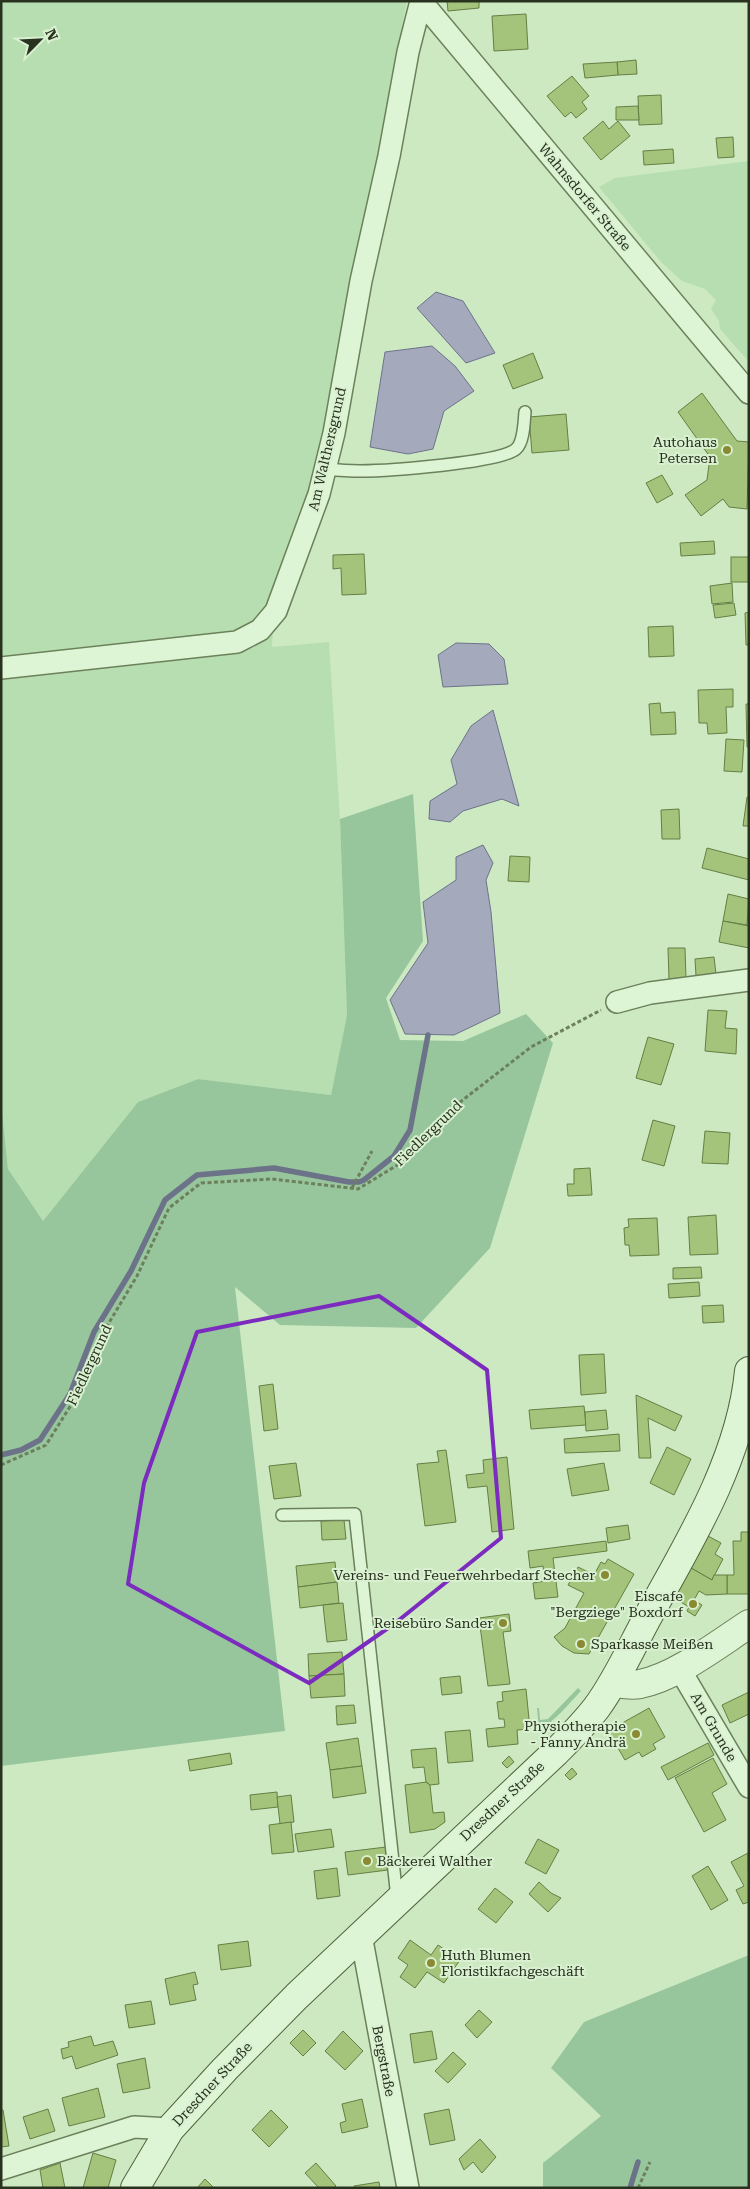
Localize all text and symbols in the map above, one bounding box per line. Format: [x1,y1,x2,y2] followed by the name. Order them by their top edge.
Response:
[15,15,65,65] north arrow
[42,27,61,43] text: N
[535,140,635,254] street label: Wahnsdorfer Straße
[305,386,349,512] street label: Am Walthersgrund
[653,434,717,466] place label: Autohaus Petersen
[721,444,733,456] marker: Autohaus Petersen
[391,1097,465,1169] street label: Fiedlergrund
[63,1322,115,1408] street label: Fiedlergrund
[333,1567,595,1583] place label: Vereins- und Feuerwehrbedarf Stecher
[599,1569,611,1581] marker: Vereins- und Feuerwehrbedarf Stecher
[550,1588,684,1620] place label: Eiscafe "Bergziege" Boxdorf
[687,1598,699,1610] marker: Eiscafe "Bergziege" Boxdorf
[374,1615,493,1631] place label: Reisebüro Sander
[497,1617,509,1629] marker: Reisebüro Sander
[591,1636,713,1652] place label: Sparkasse Meißen
[575,1638,587,1650] marker: Sparkasse Meißen
[688,1690,740,1765] street label: Am Grunde
[524,1718,626,1750] place label: Physiotherapie - Fanny Andrä
[630,1728,642,1740] marker: Physiotherapie - Fanny Andrä
[457,1758,548,1844] street label: Dresdner Straße
[377,1853,493,1869] place label: Bäckerei Walther
[361,1855,373,1867] marker: Bäckerei Walther
[441,1947,585,1979] place label: Huth Blumen Floristikfachgeschäft
[425,1957,437,1969] marker: Huth Blumen Floristikfachgeschäft
[369,2024,399,2098] street label: Bergstraße
[169,2038,255,2129] street label: Dresdner Straße

